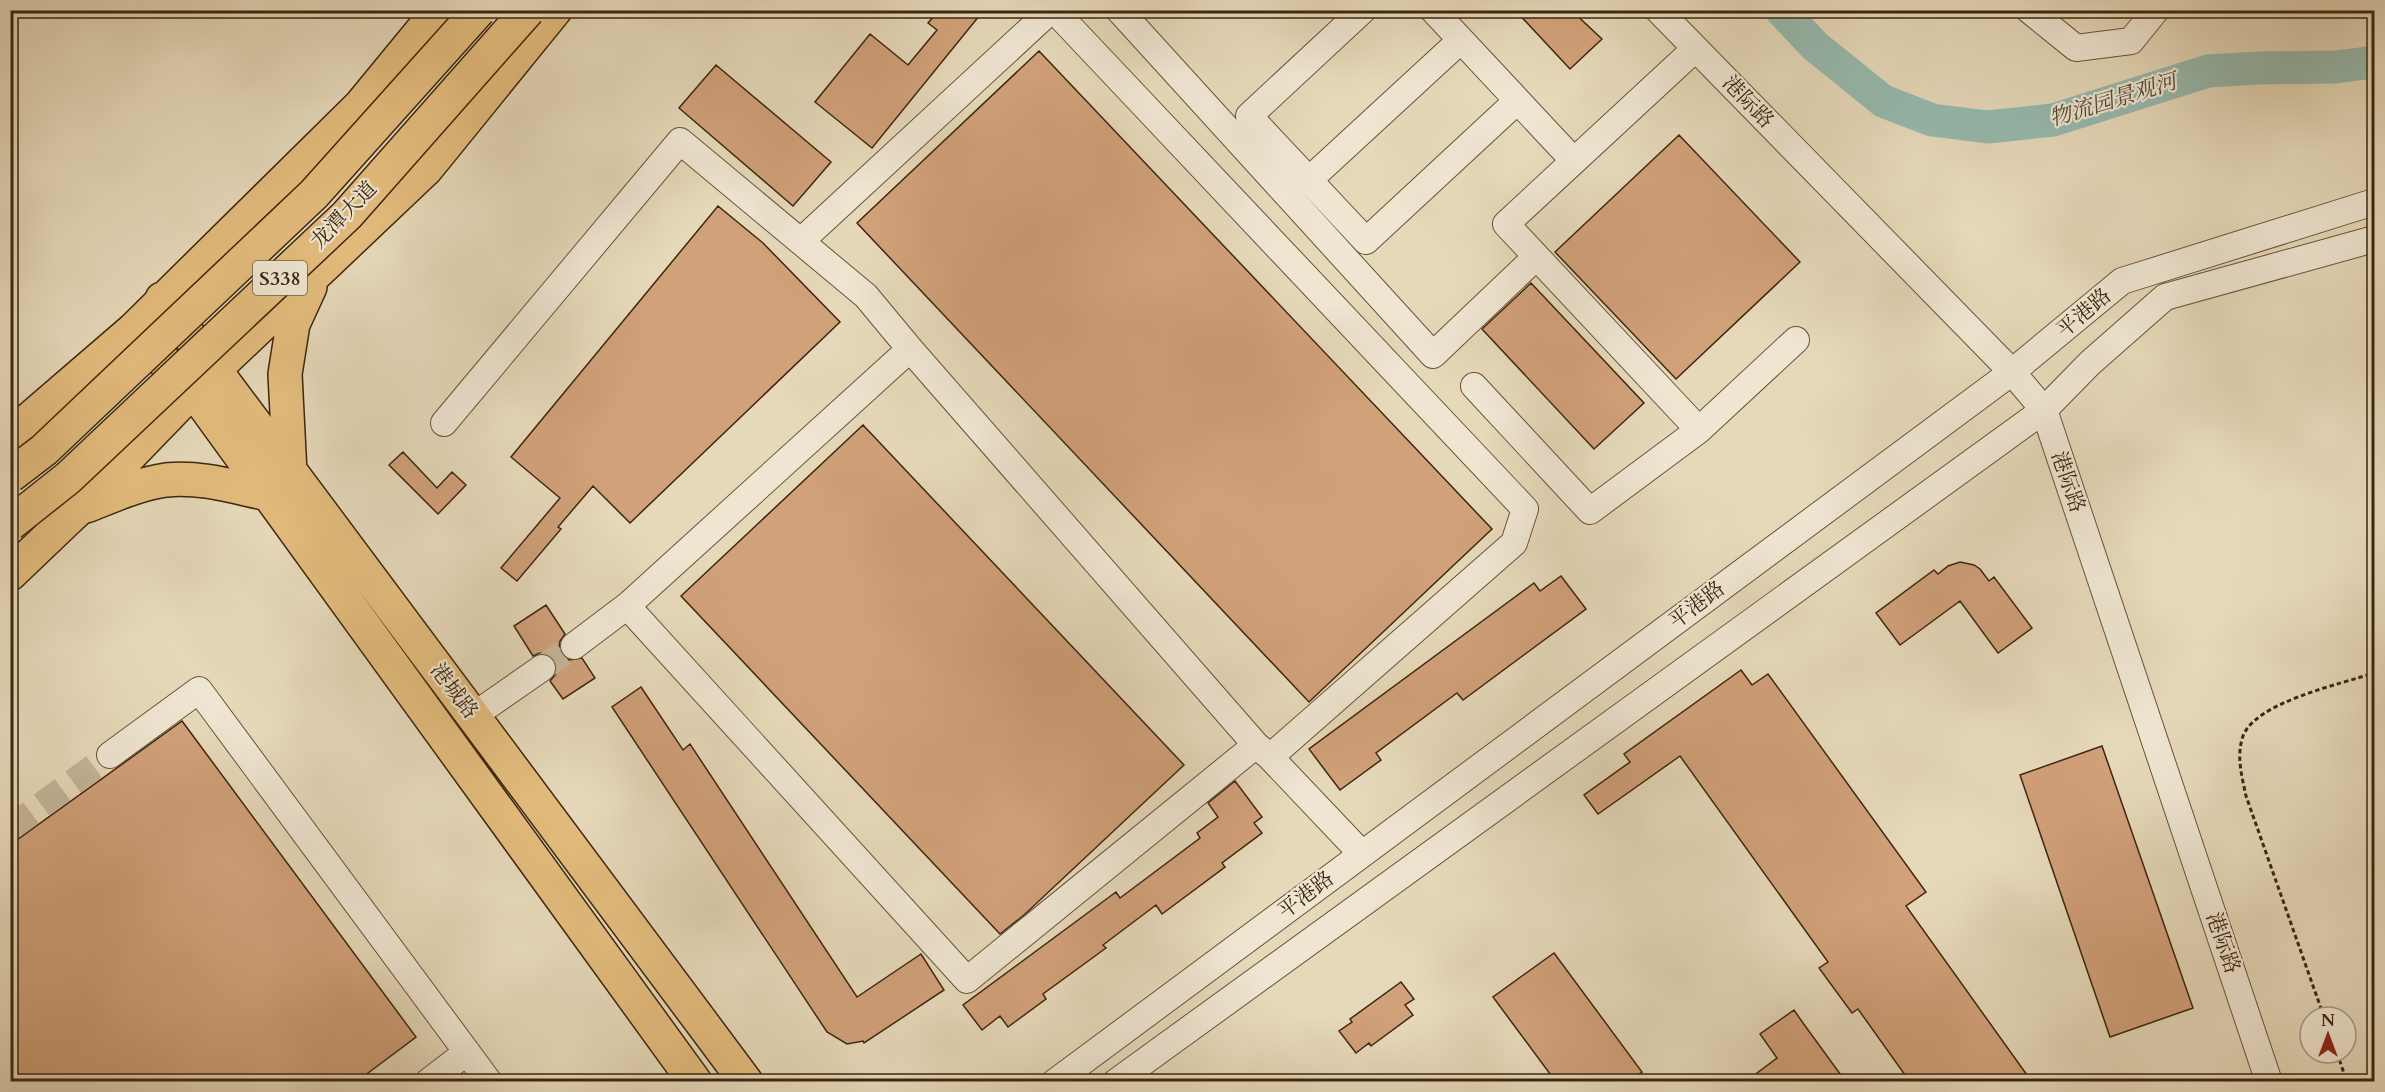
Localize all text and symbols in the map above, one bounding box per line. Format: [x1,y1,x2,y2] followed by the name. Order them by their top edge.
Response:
[2045,65,2184,134] water label: 物流园景观河
[1716,69,1780,135] street label: 港际路
[304,175,384,255] street label: 龙潭大道
[253,261,307,295] road number: S338
[2051,282,2117,344] street label: 平港路
[2044,447,2092,517] street label: 港际路
[1663,574,1731,636] street label: 平港路
[423,657,485,725] street label: 港城路
[1272,864,1340,926] street label: 平港路
[2199,908,2247,978] street label: 港际路
[2298,1005,2358,1065] north arrow
[2321,1010,2335,1032] text: N

